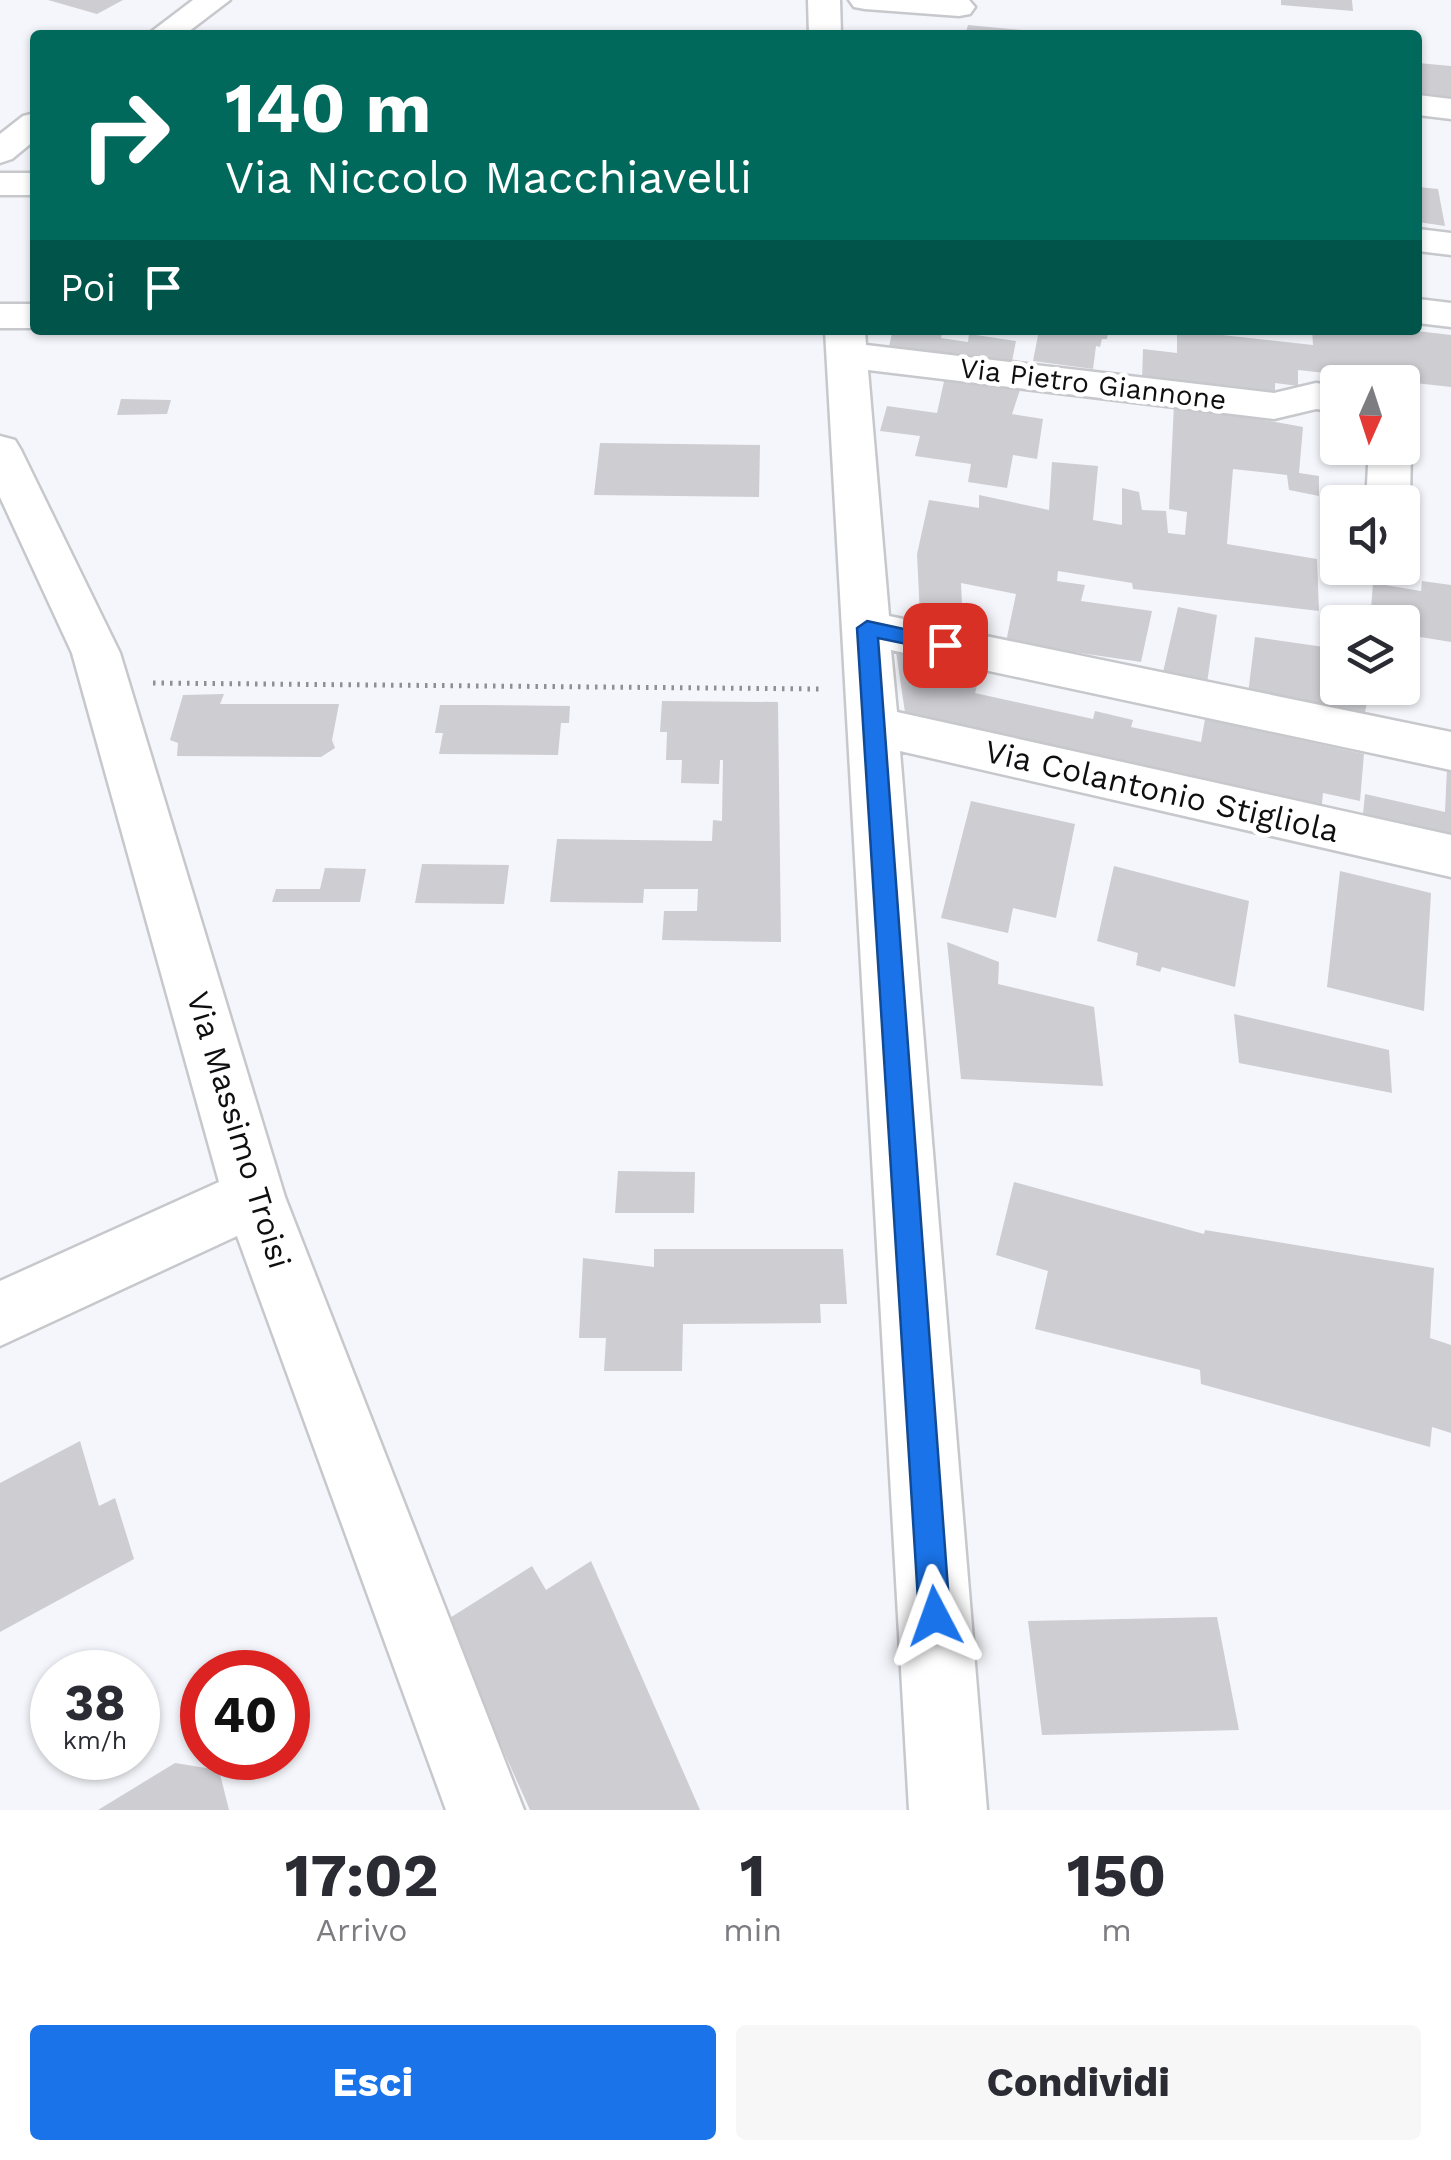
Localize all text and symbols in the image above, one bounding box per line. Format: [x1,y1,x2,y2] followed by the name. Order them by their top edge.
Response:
[225,67,431,149] text: 140 m
[60,70,190,200] icon: right
[225,151,752,204] text: Via Niccolo Macchiavelli
[136,260,191,315] icon: arrive
[60,266,116,310] text: Poi
[958,351,1228,417] street label: Via Pietro Giannone
[1320,365,1420,465] north arrow
[1320,365,1420,705] map controls
[1320,485,1420,585] button: sound
[903,603,988,688] pin
[1320,605,1420,705] button: layers
[918,618,973,673] icon: arrive
[981,732,1343,850] street label: Via Colantonio Stigliola
[179,987,299,1273] street label: Via Massimo Troisi
[883,1564,987,1668] position arrow
[180,1650,310,1780] speed limit sign: 40
[65,1673,126,1732] text: 38
[63,1726,127,1755] text: km/h
[285,1840,439,1911] text: 17:02
[740,1840,766,1911] text: 1
[1067,1840,1166,1911] text: 150
[316,1911,407,1949] text: Arrivo
[723,1911,782,1949] text: min
[1101,1911,1132,1949] text: m
[30,2025,716,2140] button: Esci
[736,2025,1421,2140] button: Condividi

